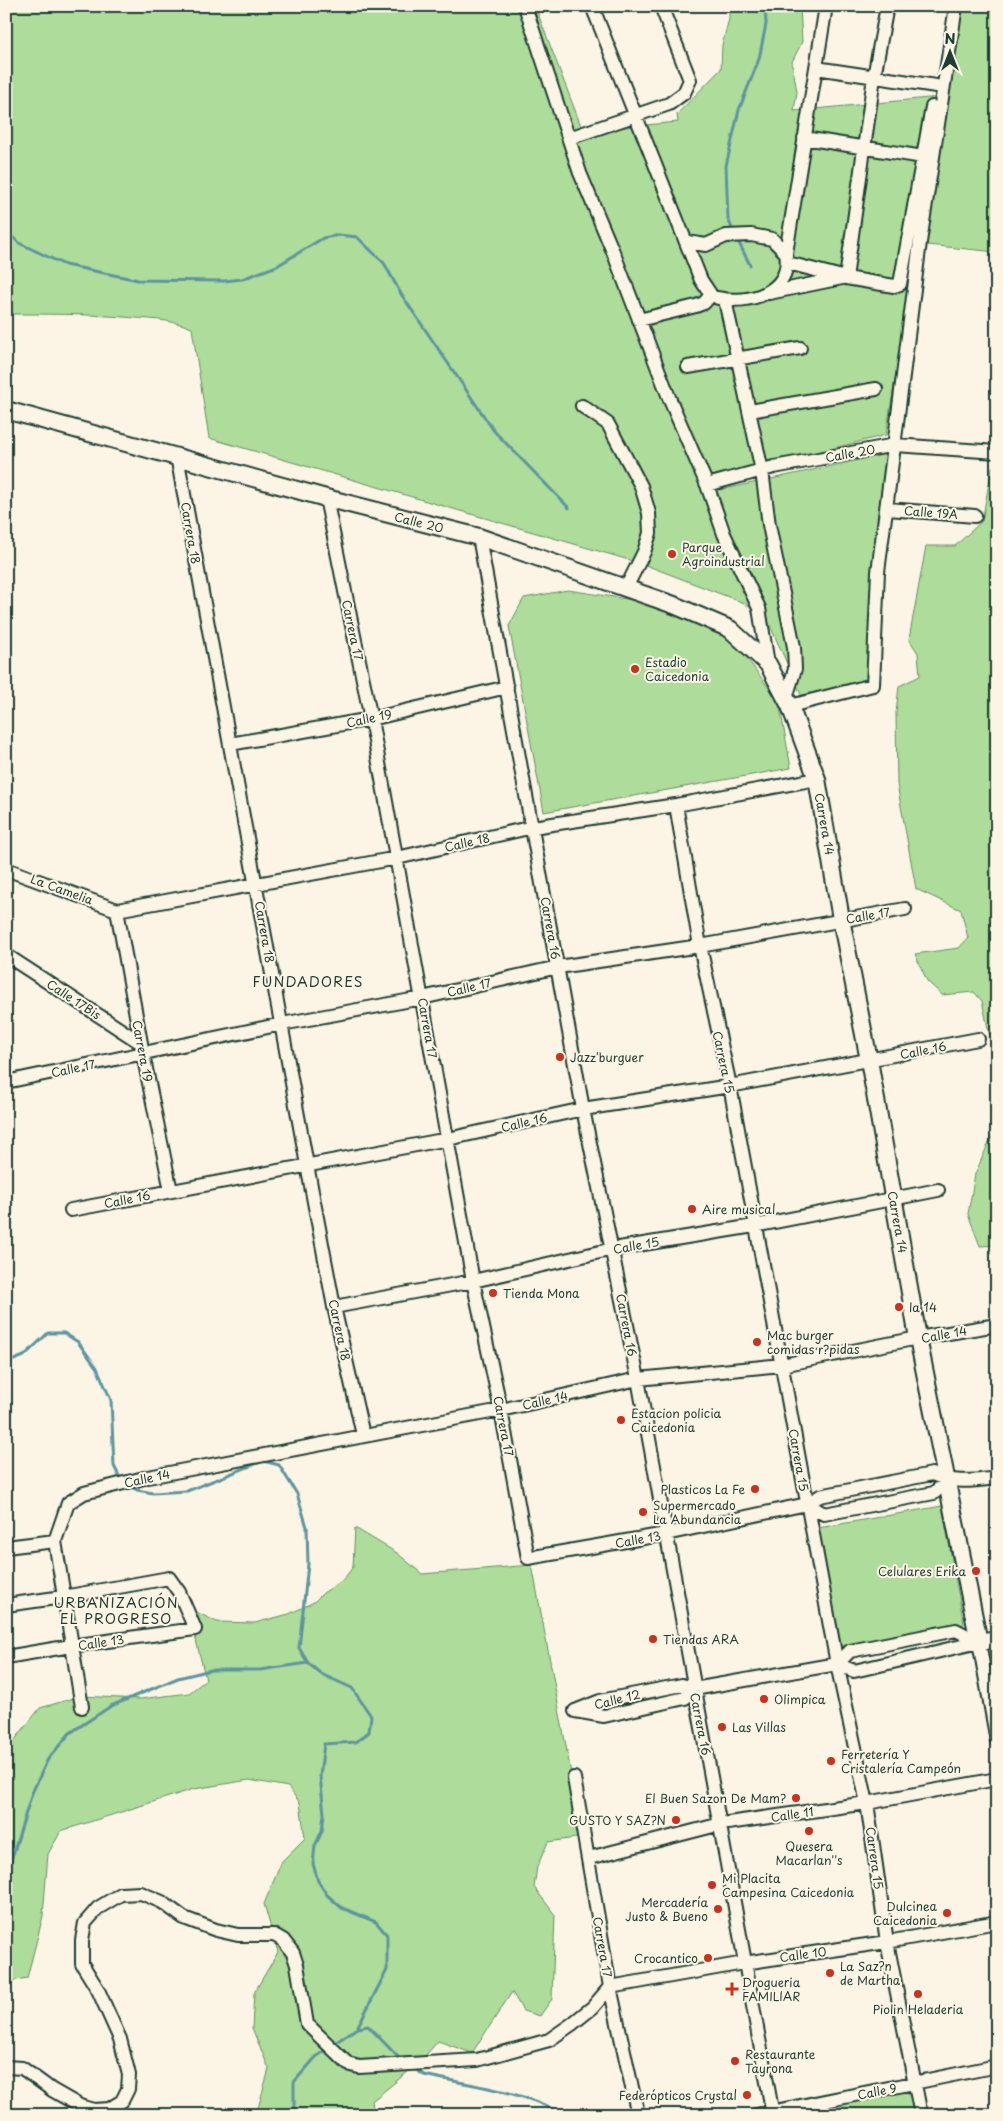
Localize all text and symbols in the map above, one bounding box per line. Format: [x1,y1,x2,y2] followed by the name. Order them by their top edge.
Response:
[926,28,976,78] north arrow
[944,28,956,49] text: N
[824,440,876,466] street label: Calle 20
[177,501,205,565] street label: Carrera 18
[903,501,959,523] street label: Calle 19A
[392,507,446,537] street label: Calle 20
[682,538,765,570] place label: Parque Agroindustrial
[666,548,678,560] marker: Parque Agroindustrial
[338,598,368,662] street label: Carrera 17
[645,653,710,685] place label: Estadio Caicedonia
[629,663,641,675] marker: Estadio Caicedonia
[345,704,393,732] street label: Calle 19
[811,791,839,857] street label: Carrera 14
[443,828,491,856] street label: Calle 18
[28,869,96,909] street label: La Camelia
[537,895,565,961] street label: Carrera 16
[251,900,279,964] street label: Carrera 18
[844,902,892,928] street label: Calle 17
[252,971,364,992] district label: FUNDADORES
[445,973,493,1001] street label: Calle 17
[43,975,105,1024] street label: Calle 17Bis
[414,996,442,1060] street label: Carrera 17
[128,1019,158,1083] street label: Carrera 19
[709,1029,739,1095] street label: Carrera 15
[898,1037,948,1063] street label: Calle 16
[570,1048,644,1066] place label: Jazz'burguer
[554,1051,566,1063] marker: Jazz'burguer
[49,1054,97,1081] street label: Calle 17
[499,1108,549,1136] street label: Calle 16
[102,1186,152,1212] street label: Calle 16
[884,1189,912,1255] street label: Carrera 14
[702,1200,775,1218] place label: Aire musical
[686,1203,698,1215] marker: Aire musical
[611,1232,661,1258] street label: Calle 15
[503,1284,580,1302] place label: Tienda Mona
[487,1287,499,1299] marker: Tienda Mona
[612,1292,642,1358] street label: Carrera 16
[325,1298,355,1362] street label: Carrera 18
[909,1298,937,1316] place label: la 14
[893,1301,905,1313] marker: la 14
[920,1321,968,1347] street label: Calle 14
[767,1326,860,1358] place label: Mac burger comidas r?pidas
[751,1336,763,1348] marker: Mac burger comidas r?pidas
[520,1386,570,1414] street label: Calle 14
[489,1394,519,1458] street label: Carrera 17
[631,1404,722,1436] place label: Estacion policia Caicedonia
[615,1414,627,1426] marker: Estacion policia Caicedonia
[785,1427,813,1493] street label: Carrera 15
[122,1464,172,1492] street label: Calle 14
[660,1480,745,1498] place label: Plasticos La Fe
[749,1483,761,1495] marker: Plasticos La Fe
[653,1496,742,1528] place label: Supermercado La Abundancia
[637,1506,649,1518] marker: Supermercado La Abundancia
[614,1526,662,1552] street label: Calle 13
[878,1562,966,1580] place label: Celulares Erika
[970,1565,982,1577] marker: Celulares Erika
[53,1592,179,1629] district label: URBANIZACIÓN EL PROGRESO
[77,1630,125,1654] street label: Calle 13
[663,1630,739,1648] place label: Tiendas ARA
[647,1633,659,1645] marker: Tiendas ARA
[592,1685,642,1713] street label: Calle 12
[774,1690,826,1708] place label: Olimpica
[686,1691,716,1757] street label: Carrera 16
[758,1693,770,1705] marker: Olimpica
[732,1718,786,1736] place label: Las Villas
[716,1721,728,1733] marker: Las Villas
[841,1745,961,1777] place label: Ferretería Y Cristalería Campeón
[825,1755,837,1767] marker: Ferretería Y Cristalería Campeón
[645,1789,786,1807] place label: El Buen Sazon De Mam?
[790,1792,802,1804] marker: El Buen Sazon De Mam?
[769,1802,815,1826] street label: Calle 11
[569,1811,666,1829] place label: GUSTO Y SAZ?N
[670,1814,682,1826] marker: GUSTO Y SAZ?N
[803,1825,815,1837] marker: Quesera Macarlan''s
[862,1825,888,1891] street label: Carrera 15
[776,1837,843,1869] place label: Quesera Macarlan''s
[722,1869,855,1901] place label: Mi Placita Campesina Caicedonia
[706,1879,718,1891] marker: Mi Placita Campesina Caicedonia
[625,1893,708,1925] place label: Mercadería Justo & Bueno
[873,1897,938,1929] place label: Dulcinea Caicedonia
[712,1903,724,1915] marker: Mercadería Justo & Bueno
[941,1907,953,1919] marker: Dulcinea Caicedonia
[589,1915,617,1979] street label: Carrera 17
[778,1942,828,1966] street label: Calle 10
[634,1949,698,1967] place label: Crocantico
[702,1952,714,1964] marker: Crocantico
[840,1957,901,1989] place label: La Saz?n de Martha
[824,1967,836,1979] marker: La Saz?n de Martha
[742,1973,801,2005] place label: Drogueria FAMILIAR
[726,1983,738,1995] marker: Drogueria FAMILIAR
[912,1988,924,2000] marker: Piolin Heladeria
[873,2000,964,2018] place label: Piolin Heladeria
[745,2045,816,2077] place label: Restaurante Tayrona
[729,2055,741,2067] marker: Restaurante Tayrona
[856,2078,898,2104] street label: Calle 9
[619,2086,737,2104] place label: Federópticos Crystal
[741,2089,753,2101] marker: Federópticos Crystal

